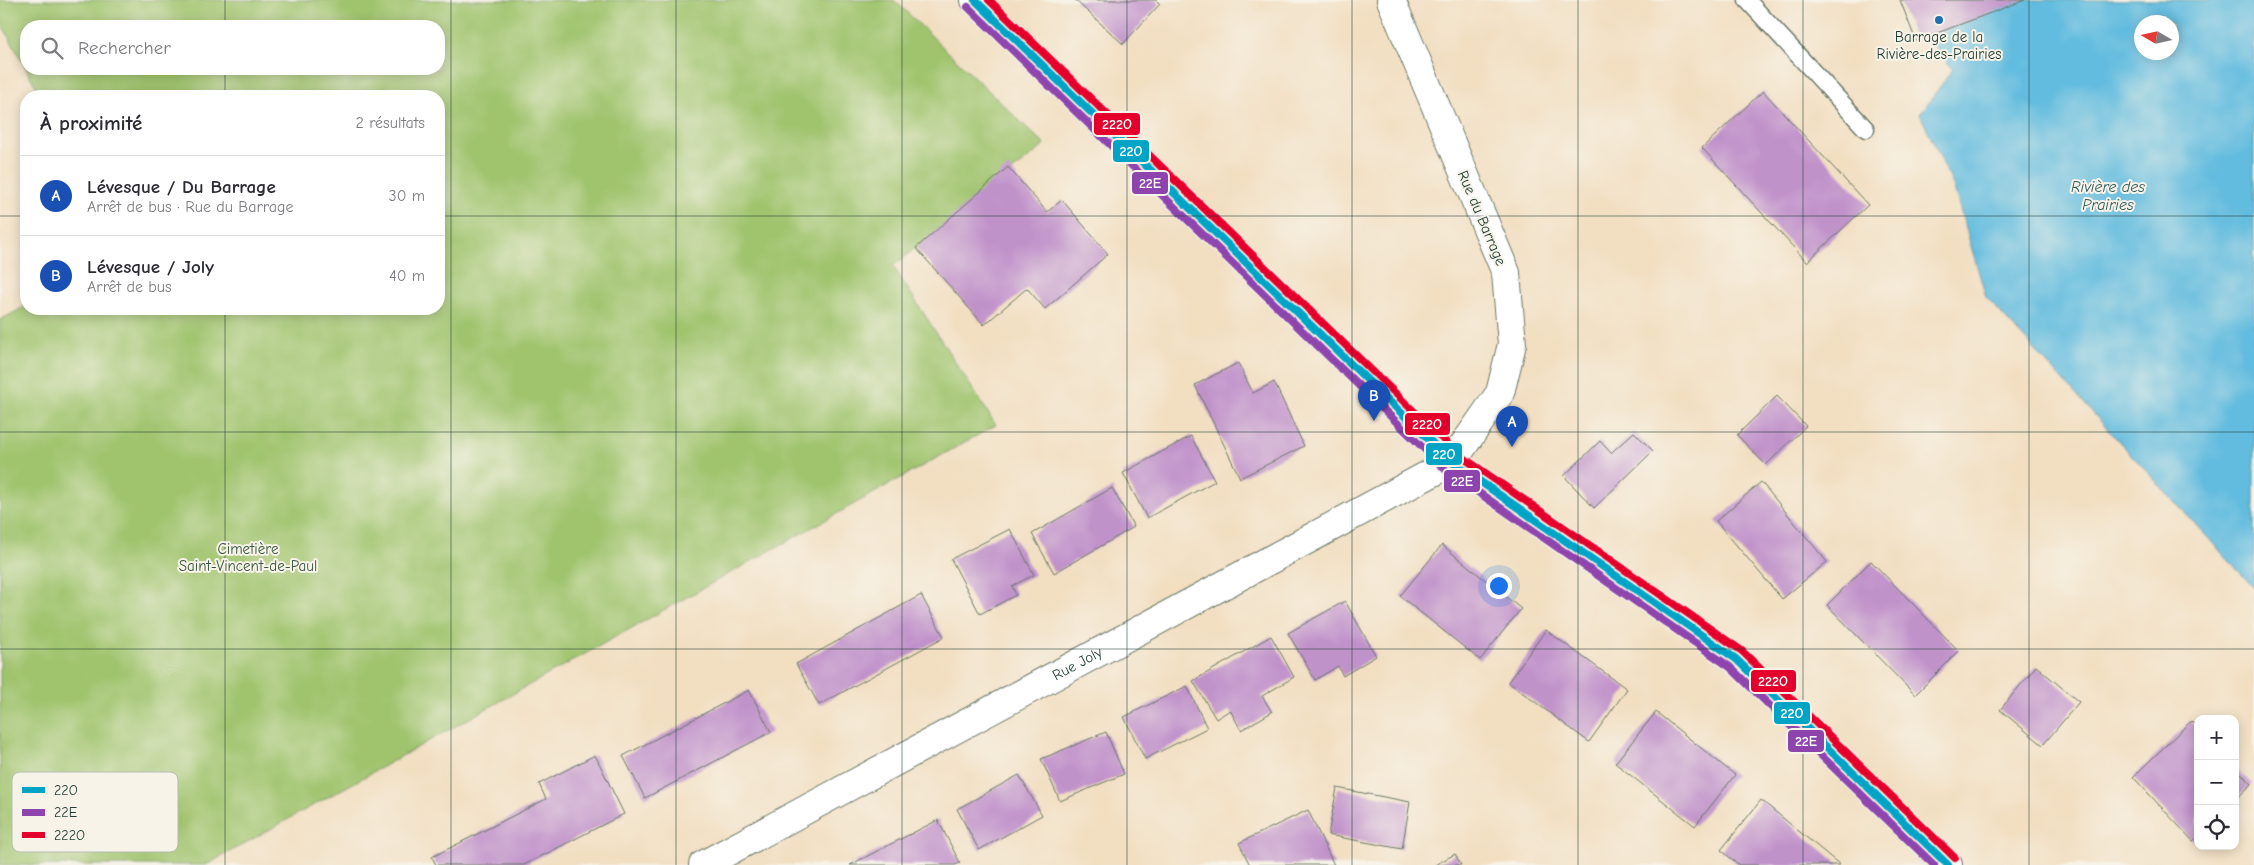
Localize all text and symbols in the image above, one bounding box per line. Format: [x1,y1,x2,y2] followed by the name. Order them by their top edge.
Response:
[1933,14,1945,26] marker: Barrage de la Rivière-des-Prairies
[2134,15,2179,60] north arrow
[20,20,445,75] search box
[1877,28,2001,63] place label: Barrage de la Rivière-des-Prairies
[38,34,66,62] icon: search
[78,37,171,59] text: Rechercher
[40,111,142,135] text: À proximité
[1093,112,1141,136] line badge: 222O
[355,114,425,132] text: 2 résultats
[1102,116,1132,133] text: 222O
[1112,139,1150,163] line badge: 22O
[1120,143,1142,160] text: 22O
[1454,168,1510,269] street label: Rue du Barrage
[1131,171,1169,195] line badge: 22E
[1139,175,1162,192] text: 22E
[87,176,276,198] text: Lévesque / Du Barrage
[2071,178,2145,214] water label: Rivière des Prairies
[52,187,60,205] text: A
[389,187,425,205] text: 30 m
[87,198,294,216] text: Arrêt de bus · Rue du Barrage
[87,256,214,278] text: Lévesque / Joly
[51,267,61,285] text: B
[389,267,425,285] text: 40 m
[87,278,172,296] text: Arrêt de bus
[1358,380,1390,421] pin: B
[1496,406,1528,447] pin: A
[1404,412,1451,436] line badge: 222O
[1412,416,1442,433] text: 222O
[1425,442,1463,466] line badge: 22O
[1433,446,1455,463] text: 22O
[1443,469,1481,493] line badge: 22E
[1451,473,1474,490] text: 22E
[179,540,317,575] park label: Cimetière Saint-Vincent-de-Paul
[1486,573,1512,599] your location
[1049,643,1106,684] street label: Rue Joly
[1750,669,1797,693] line badge: 222O
[1758,673,1788,690] text: 222O
[1773,701,1811,725] line badge: 22O
[1781,705,1803,722] text: 22O
[2194,715,2239,850] map controls
[2194,715,2239,760] button: +
[1787,729,1825,753] line badge: 22E
[1795,733,1818,750] text: 22E
[2194,760,2239,805] button: −
[12,772,178,852] legend
[54,782,78,799] text: 22O
[54,804,77,821] text: 22E
[2194,805,2239,850] button: locate
[54,827,85,844] text: 222O

